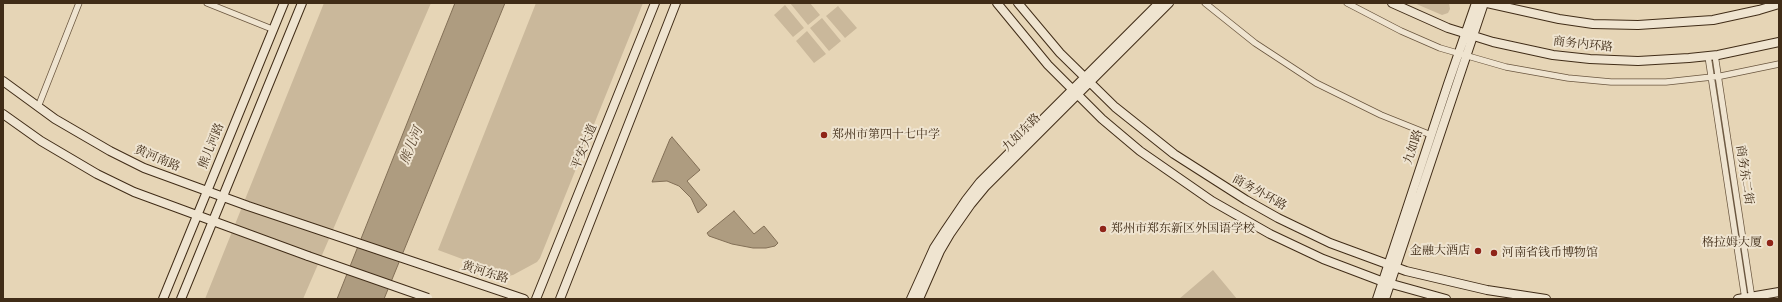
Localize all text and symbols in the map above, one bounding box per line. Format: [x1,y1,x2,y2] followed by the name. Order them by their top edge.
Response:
[1552,35,1614,55] street label: 商务内环路
[1000,111,1044,155] street label: 九如东路
[196,121,228,171] street label: 熊儿河路
[569,122,601,172] street label: 平安大道
[397,125,427,167] water label: 熊儿河
[832,128,940,142] place label: 郑州市第四十七中学
[1402,128,1426,166] street label: 九如路
[819,130,829,140] marker: 郑州市第四十七中学
[132,143,182,175] street label: 黄河南路
[1732,144,1756,206] street label: 商务东二街
[1229,172,1289,214] street label: 商务外环路
[1111,222,1255,236] place label: 郑州市郑东新区外国语学校
[1098,224,1108,234] marker: 郑州市郑东新区外国语学校
[1702,236,1762,250] place label: 格拉姆大厦
[1765,238,1775,248] marker: 格拉姆大厦
[1410,244,1470,258] place label: 金融大酒店
[1473,246,1483,256] marker: 金融大酒店
[1502,246,1598,260] place label: 河南省钱币博物馆
[1489,248,1499,258] marker: 河南省钱币博物馆
[460,259,510,287] street label: 黄河东路

